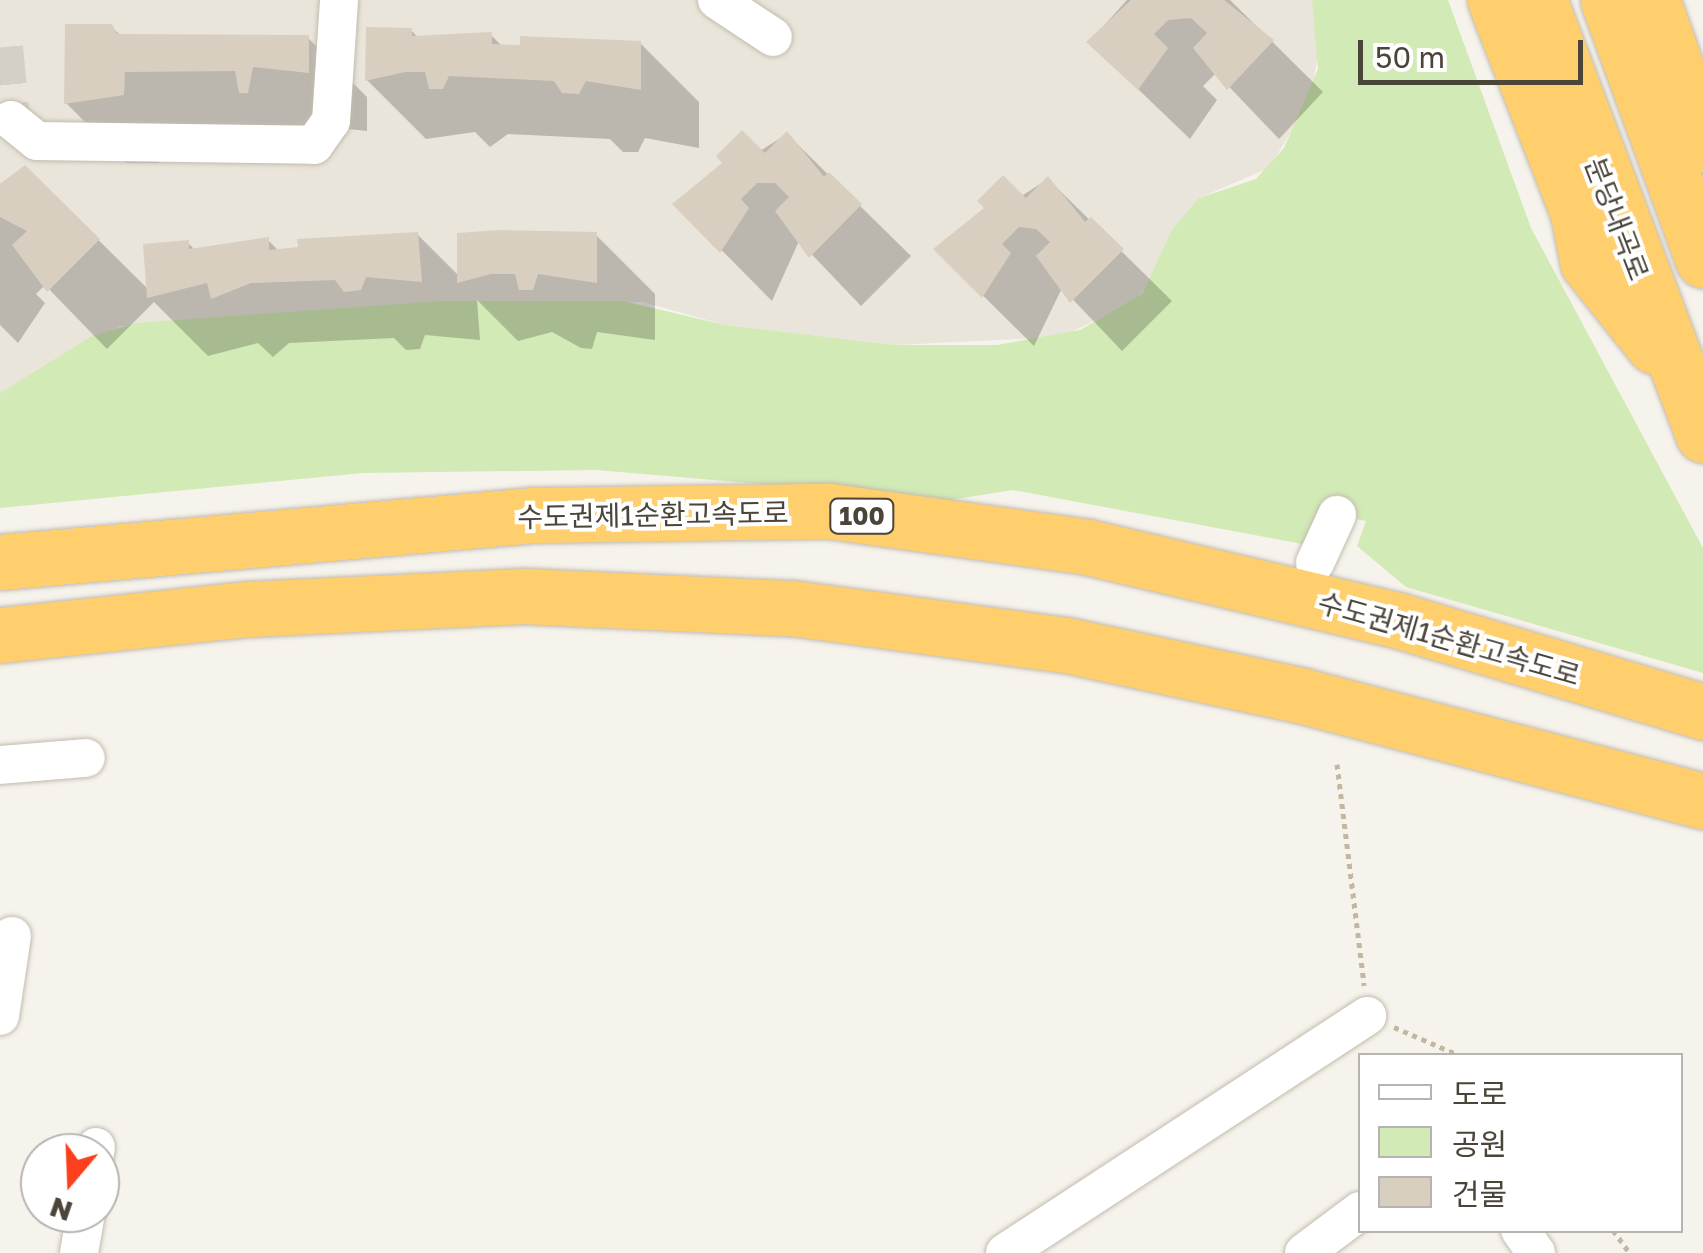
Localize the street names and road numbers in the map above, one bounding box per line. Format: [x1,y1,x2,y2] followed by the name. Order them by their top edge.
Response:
[1578,153,1656,285] street label: 분당내곡로
[517,496,789,534] street label: 수도권제1순환고속도로
[827,496,897,536] road number: 100
[1314,585,1584,693] street label: 수도권제1순환고속도로

